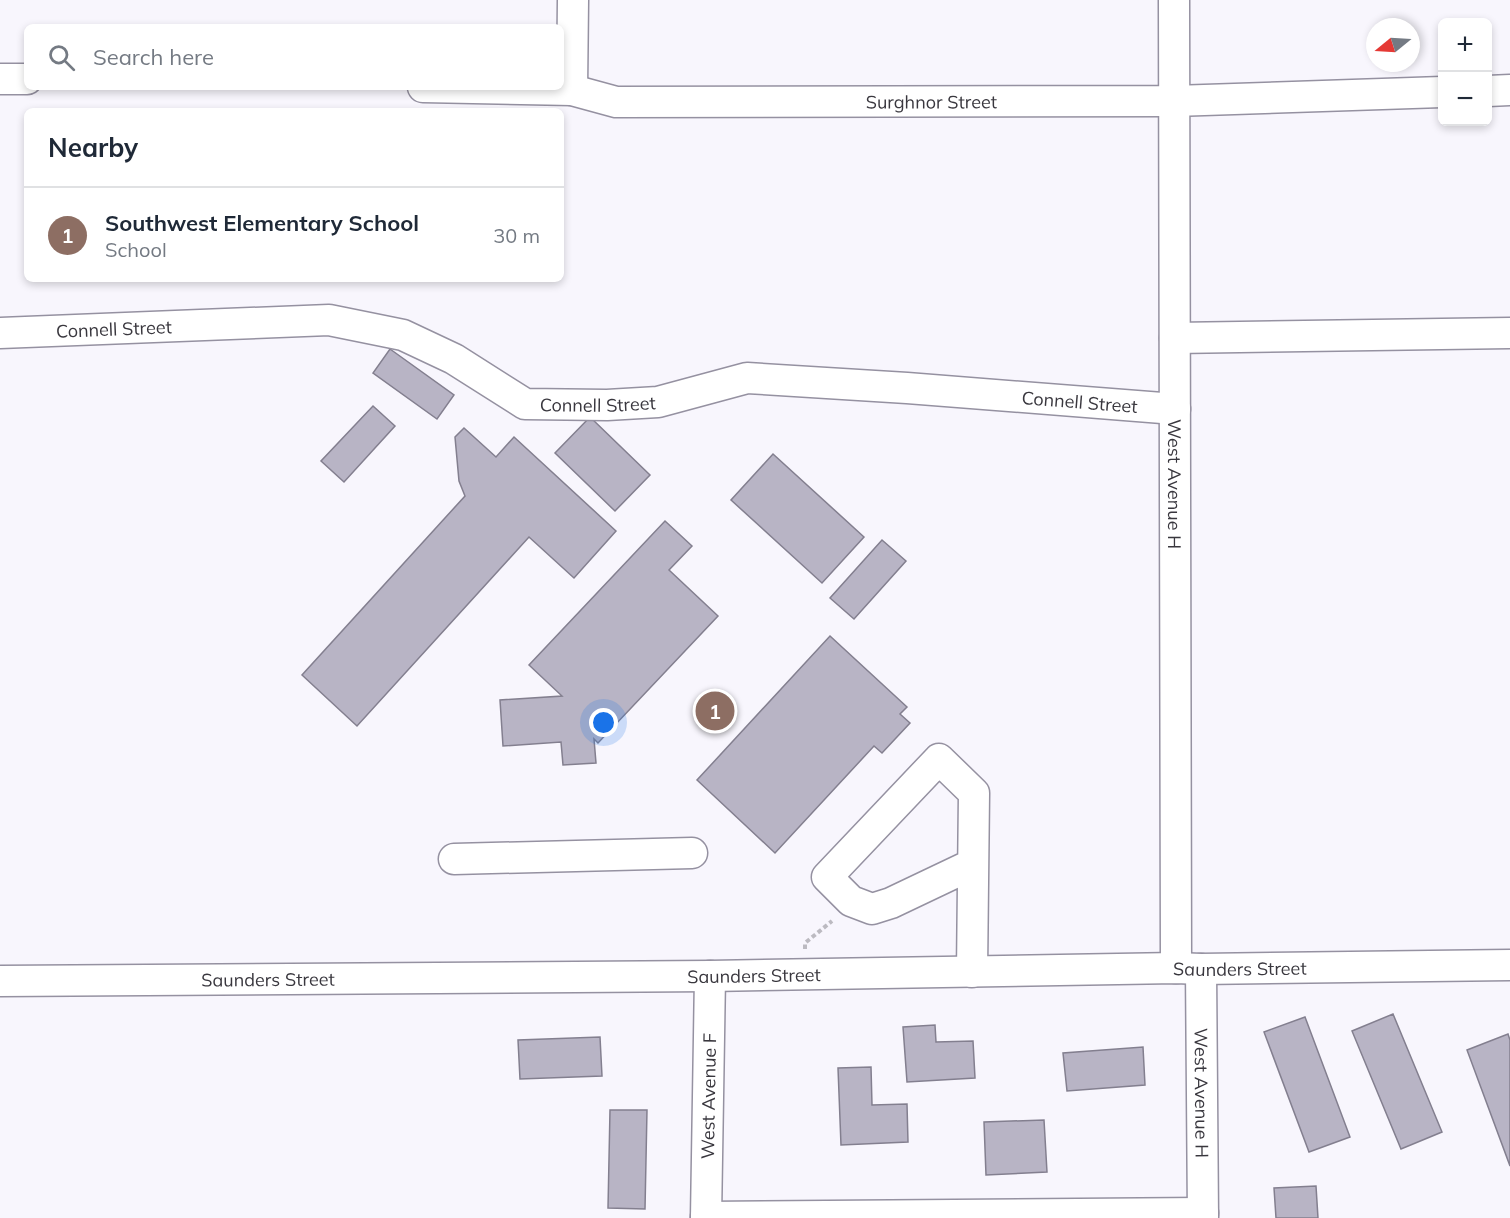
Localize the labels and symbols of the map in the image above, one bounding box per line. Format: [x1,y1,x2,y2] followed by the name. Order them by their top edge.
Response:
[1366,18,1420,72] north arrow
[866,90,997,113] street label: Surghnor Street
[55,315,172,342] street label: Connell Street
[1021,386,1138,418] street label: Connell Street
[540,391,656,417] street label: Connell Street
[1163,419,1187,549] street label: West Avenue H
[696,688,734,734] pin: 1
[589,708,618,737] your location
[1173,956,1307,981] street label: Saunders Street
[687,963,821,988] street label: Saunders Street
[201,967,335,991] street label: Saunders Street
[1190,1028,1214,1158] street label: West Avenue H
[695,1033,721,1159] street label: West Avenue F

